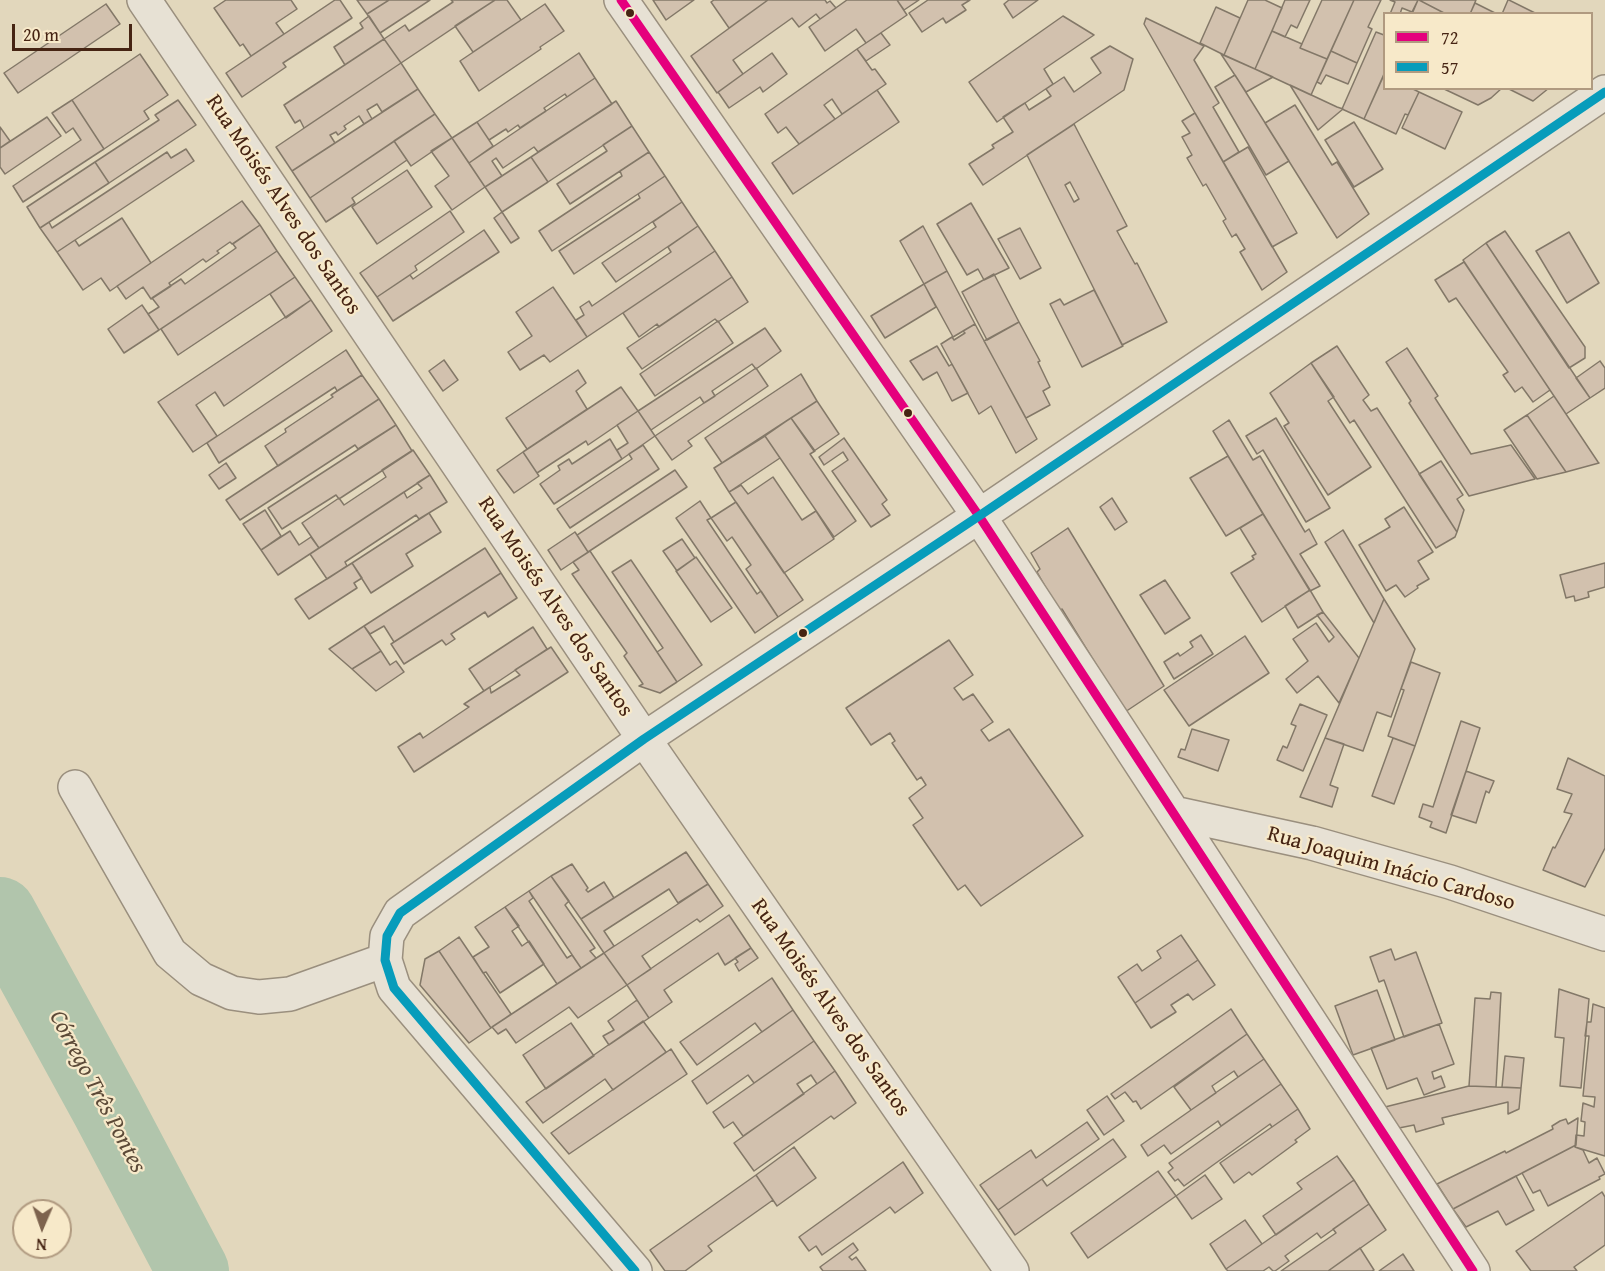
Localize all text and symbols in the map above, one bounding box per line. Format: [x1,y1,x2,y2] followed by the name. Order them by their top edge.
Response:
[624,7,636,19] unlabelled marker
[15,12,135,50] scale bar
[1383,12,1593,90] legend
[23,21,59,48] text: 20 m
[1441,24,1458,51] text: 72
[1441,54,1458,81] text: 57
[200,90,366,320] street label: Rua Moisés Alves dos Santos
[902,407,914,419] unlabelled marker
[472,492,638,722] street label: Rua Moisés Alves dos Santos
[797,627,809,639] unlabelled marker
[1264,821,1518,917] street label: Rua Joaquim Inácio Cardoso
[745,894,915,1122] street label: Rua Moisés Alves dos Santos
[42,1006,152,1178] water label: Córrego Três Pontes
[12,1199,72,1259] north arrow
[36,1233,47,1257] text: N

